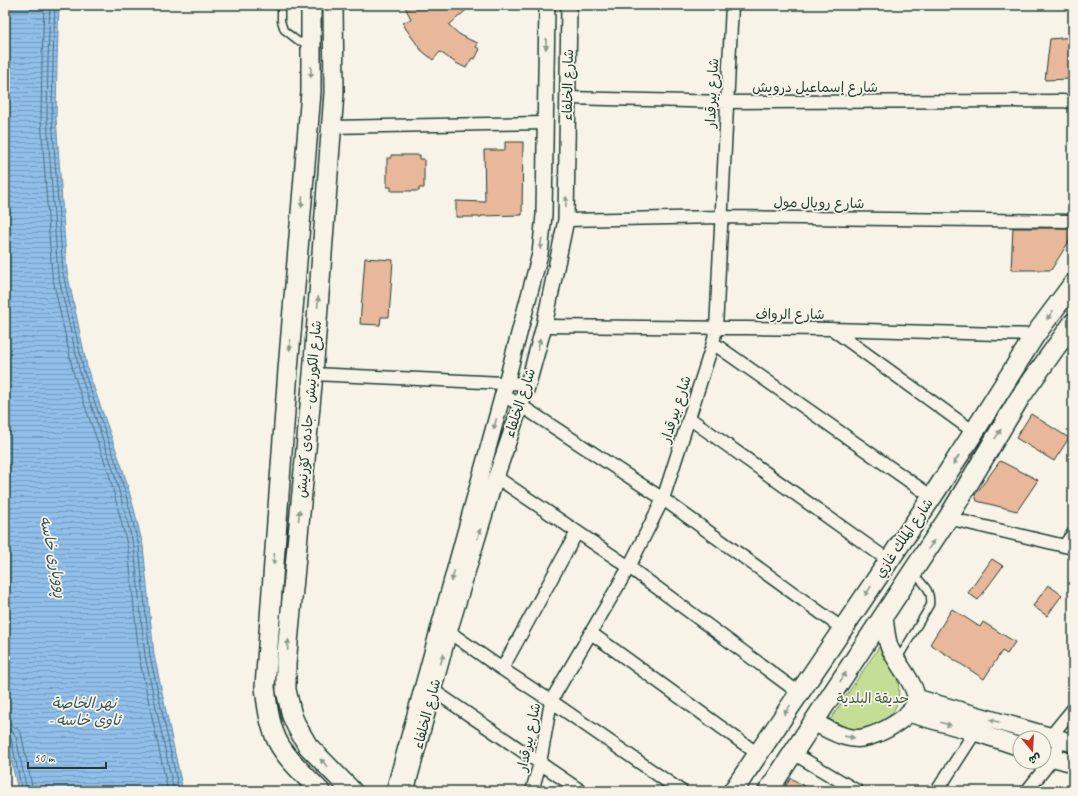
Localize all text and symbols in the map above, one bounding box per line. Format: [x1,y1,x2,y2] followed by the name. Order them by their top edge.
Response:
[543,38,549,51] one-way arrow
[559,49,578,121] street label: شارع الخلفاء
[702,58,723,129] street label: شارع بيرقدار
[308,66,314,79] one-way arrow
[752,79,878,97] street label: شارع إسماعيل درويش
[773,194,865,213] street label: شارع رويال مول
[563,195,569,208] one-way arrow
[299,196,306,208] one-way arrow
[538,238,544,250] one-way arrow
[315,296,322,308] one-way arrow
[755,306,825,324] street label: شارع الرواف
[1046,310,1054,321] one-way arrow
[293,319,326,499] street label: شارع الكورنيش - جادەی کۆرنیش
[536,337,542,349] one-way arrow
[287,339,294,351] one-way arrow
[501,366,540,440] street label: شارع الخلفاء
[657,373,696,446] street label: شارع بيرقدار
[492,418,498,430] one-way arrow
[995,428,1002,440] one-way arrow
[952,454,960,465] one-way arrow
[871,495,939,582] street label: شارع الملك غازي
[296,509,303,521] one-way arrow
[32,514,71,600] water label: ڕووباری خاسە
[476,528,482,540] one-way arrow
[927,540,935,550] one-way arrow
[271,553,278,565] one-way arrow
[450,570,456,582] one-way arrow
[864,586,872,596] one-way arrow
[284,639,291,651] one-way arrow
[439,653,445,665] one-way arrow
[840,671,847,682] one-way arrow
[409,677,445,751] street label: شارع الخلفاء
[837,690,909,707] park label: حديقة البلدية
[48,694,123,730] water label: نهر الخاصة - ئاوی خاسە
[513,701,546,774] street label: شارع بيرقدار
[783,705,791,715] one-way arrow
[989,718,1001,724] one-way arrow
[940,721,952,727] one-way arrow
[1012,730,1052,770] north arrow
[843,734,855,740] one-way arrow
[28,744,106,770] scale bar
[34,750,56,766] text: 50 m
[1027,751,1043,768] text: ش
[320,758,329,768] one-way arrow

